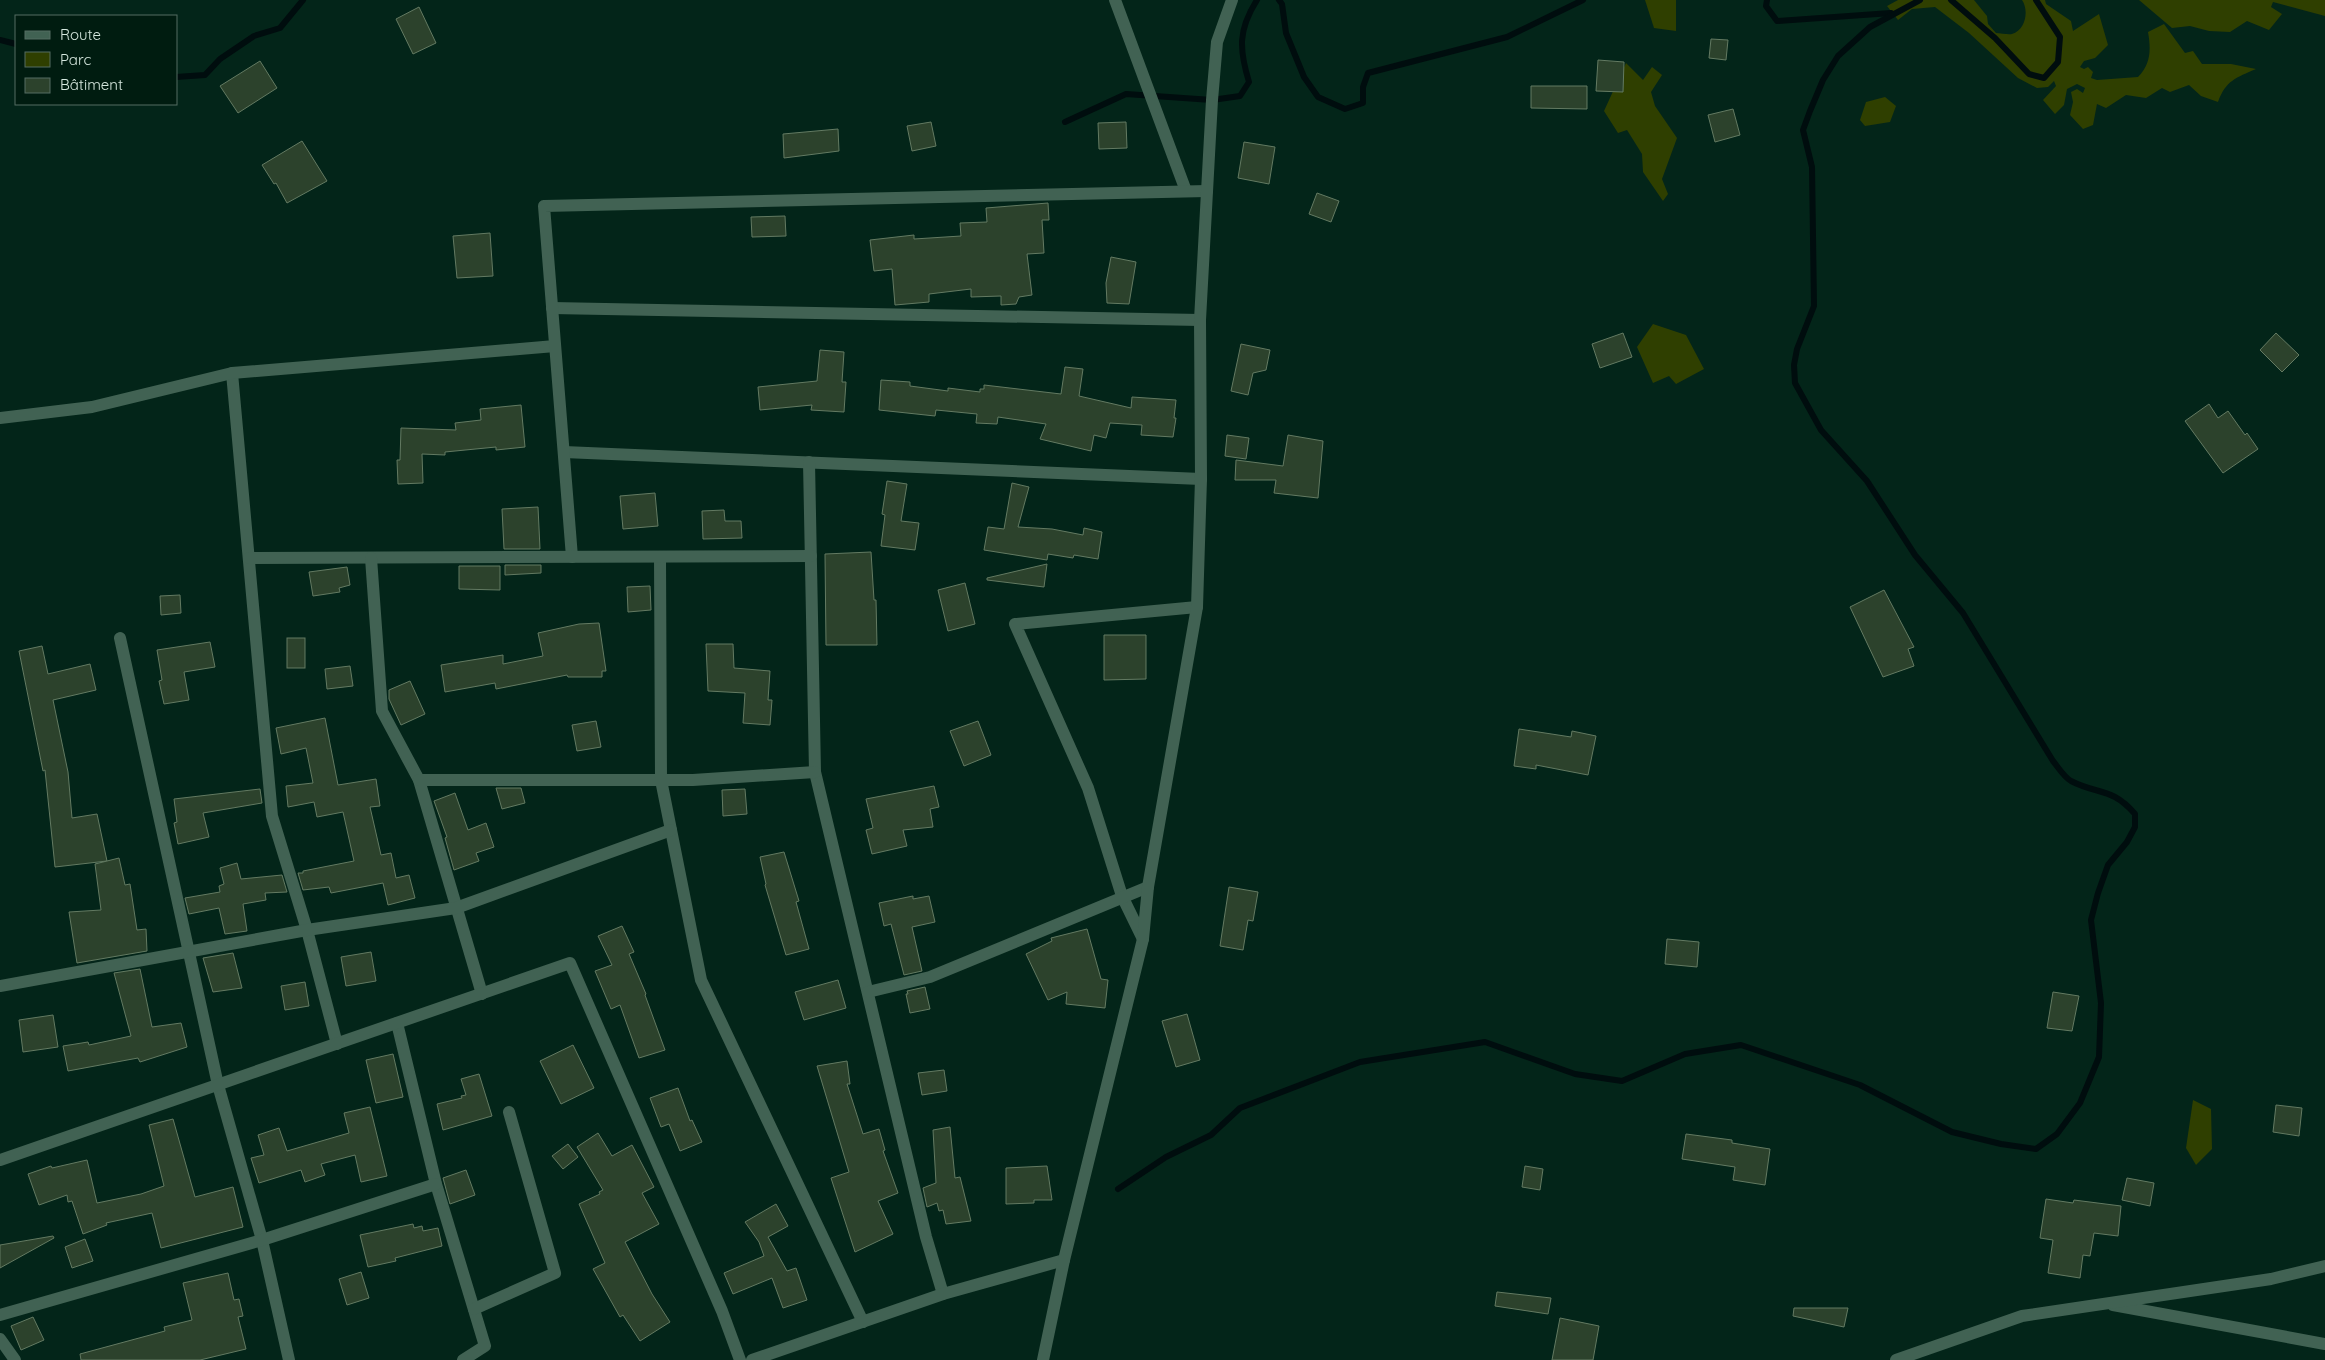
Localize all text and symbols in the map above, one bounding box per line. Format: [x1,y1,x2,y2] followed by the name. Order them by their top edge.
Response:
[15,15,178,105] legend
[60,25,101,44] text: Route
[60,50,91,69] text: Parc
[60,75,123,94] text: Bâtiment

